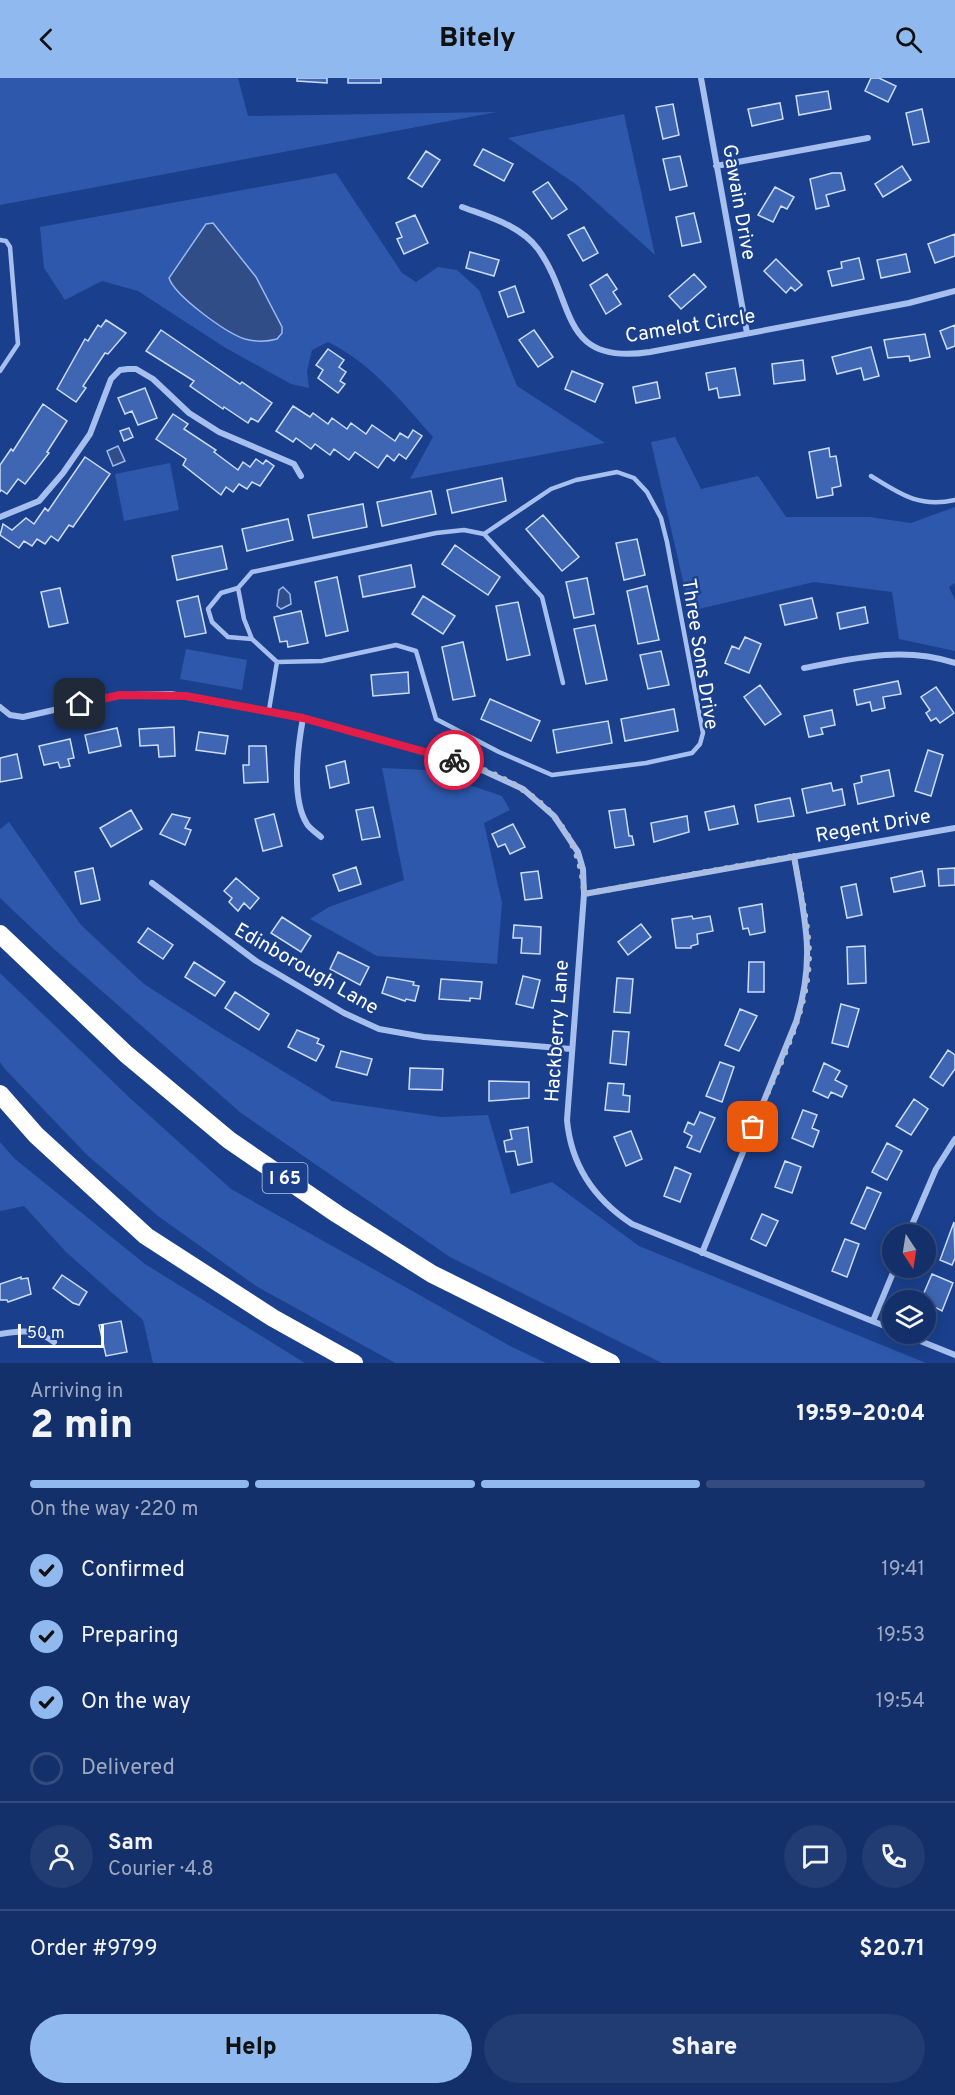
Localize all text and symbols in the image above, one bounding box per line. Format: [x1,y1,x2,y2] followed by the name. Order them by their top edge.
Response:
[439,22,516,56] text: Bitely
[30,23,63,56] icon: back
[892,23,925,56] icon: search
[715,142,761,262] street label: Gawain Drive
[623,304,757,350] street label: Camelot Circle
[674,577,724,732] street label: Three Sons Drive
[54,678,105,729] pin
[63,687,96,720] icon: home
[424,730,484,790] courier
[438,744,471,777] icon: bike
[814,804,933,850] street label: Regent Drive
[229,918,383,1022] street label: Edinborough Lane
[540,959,576,1103] street label: Hackberry Lane
[727,1101,778,1152] pin
[736,1110,769,1143] icon: bag
[262,1163,308,1193] road number: I 65
[882,1224,936,1278] north arrow
[882,1224,936,1344] map controls
[882,1290,936,1344] button: layers
[18,1321,104,1348] scale bar
[27,1324,65,1344] text: 50 m
[30,1379,123,1405] text: Arriving in
[796,1401,925,1428] text: 19:59–20:04
[30,1403,133,1452] text: 2 min
[30,1497,198,1523] text: On the way · 220 m
[30,1554,63,1587] icon: check
[81,1557,185,1584] text: Confirmed
[881,1557,925,1583] text: 19:41
[30,1620,63,1653] icon: check
[81,1623,179,1650] text: Preparing
[877,1623,925,1649] text: 19:53
[30,1686,63,1719] icon: check
[81,1689,191,1716] text: On the way
[876,1689,925,1715] text: 19:54
[81,1755,175,1782] text: Delivered
[30,1825,93,1888] button: person
[784,1825,847,1888] button: chat
[862,1825,925,1888] button: phone
[108,1830,153,1857] text: Sam
[108,1857,214,1883] text: Courier · 4.8
[30,1936,158,1963] text: Order #9799
[859,1936,925,1963] text: $20.71
[30,2014,472,2083] button: Help
[484,2014,925,2083] button: Share

